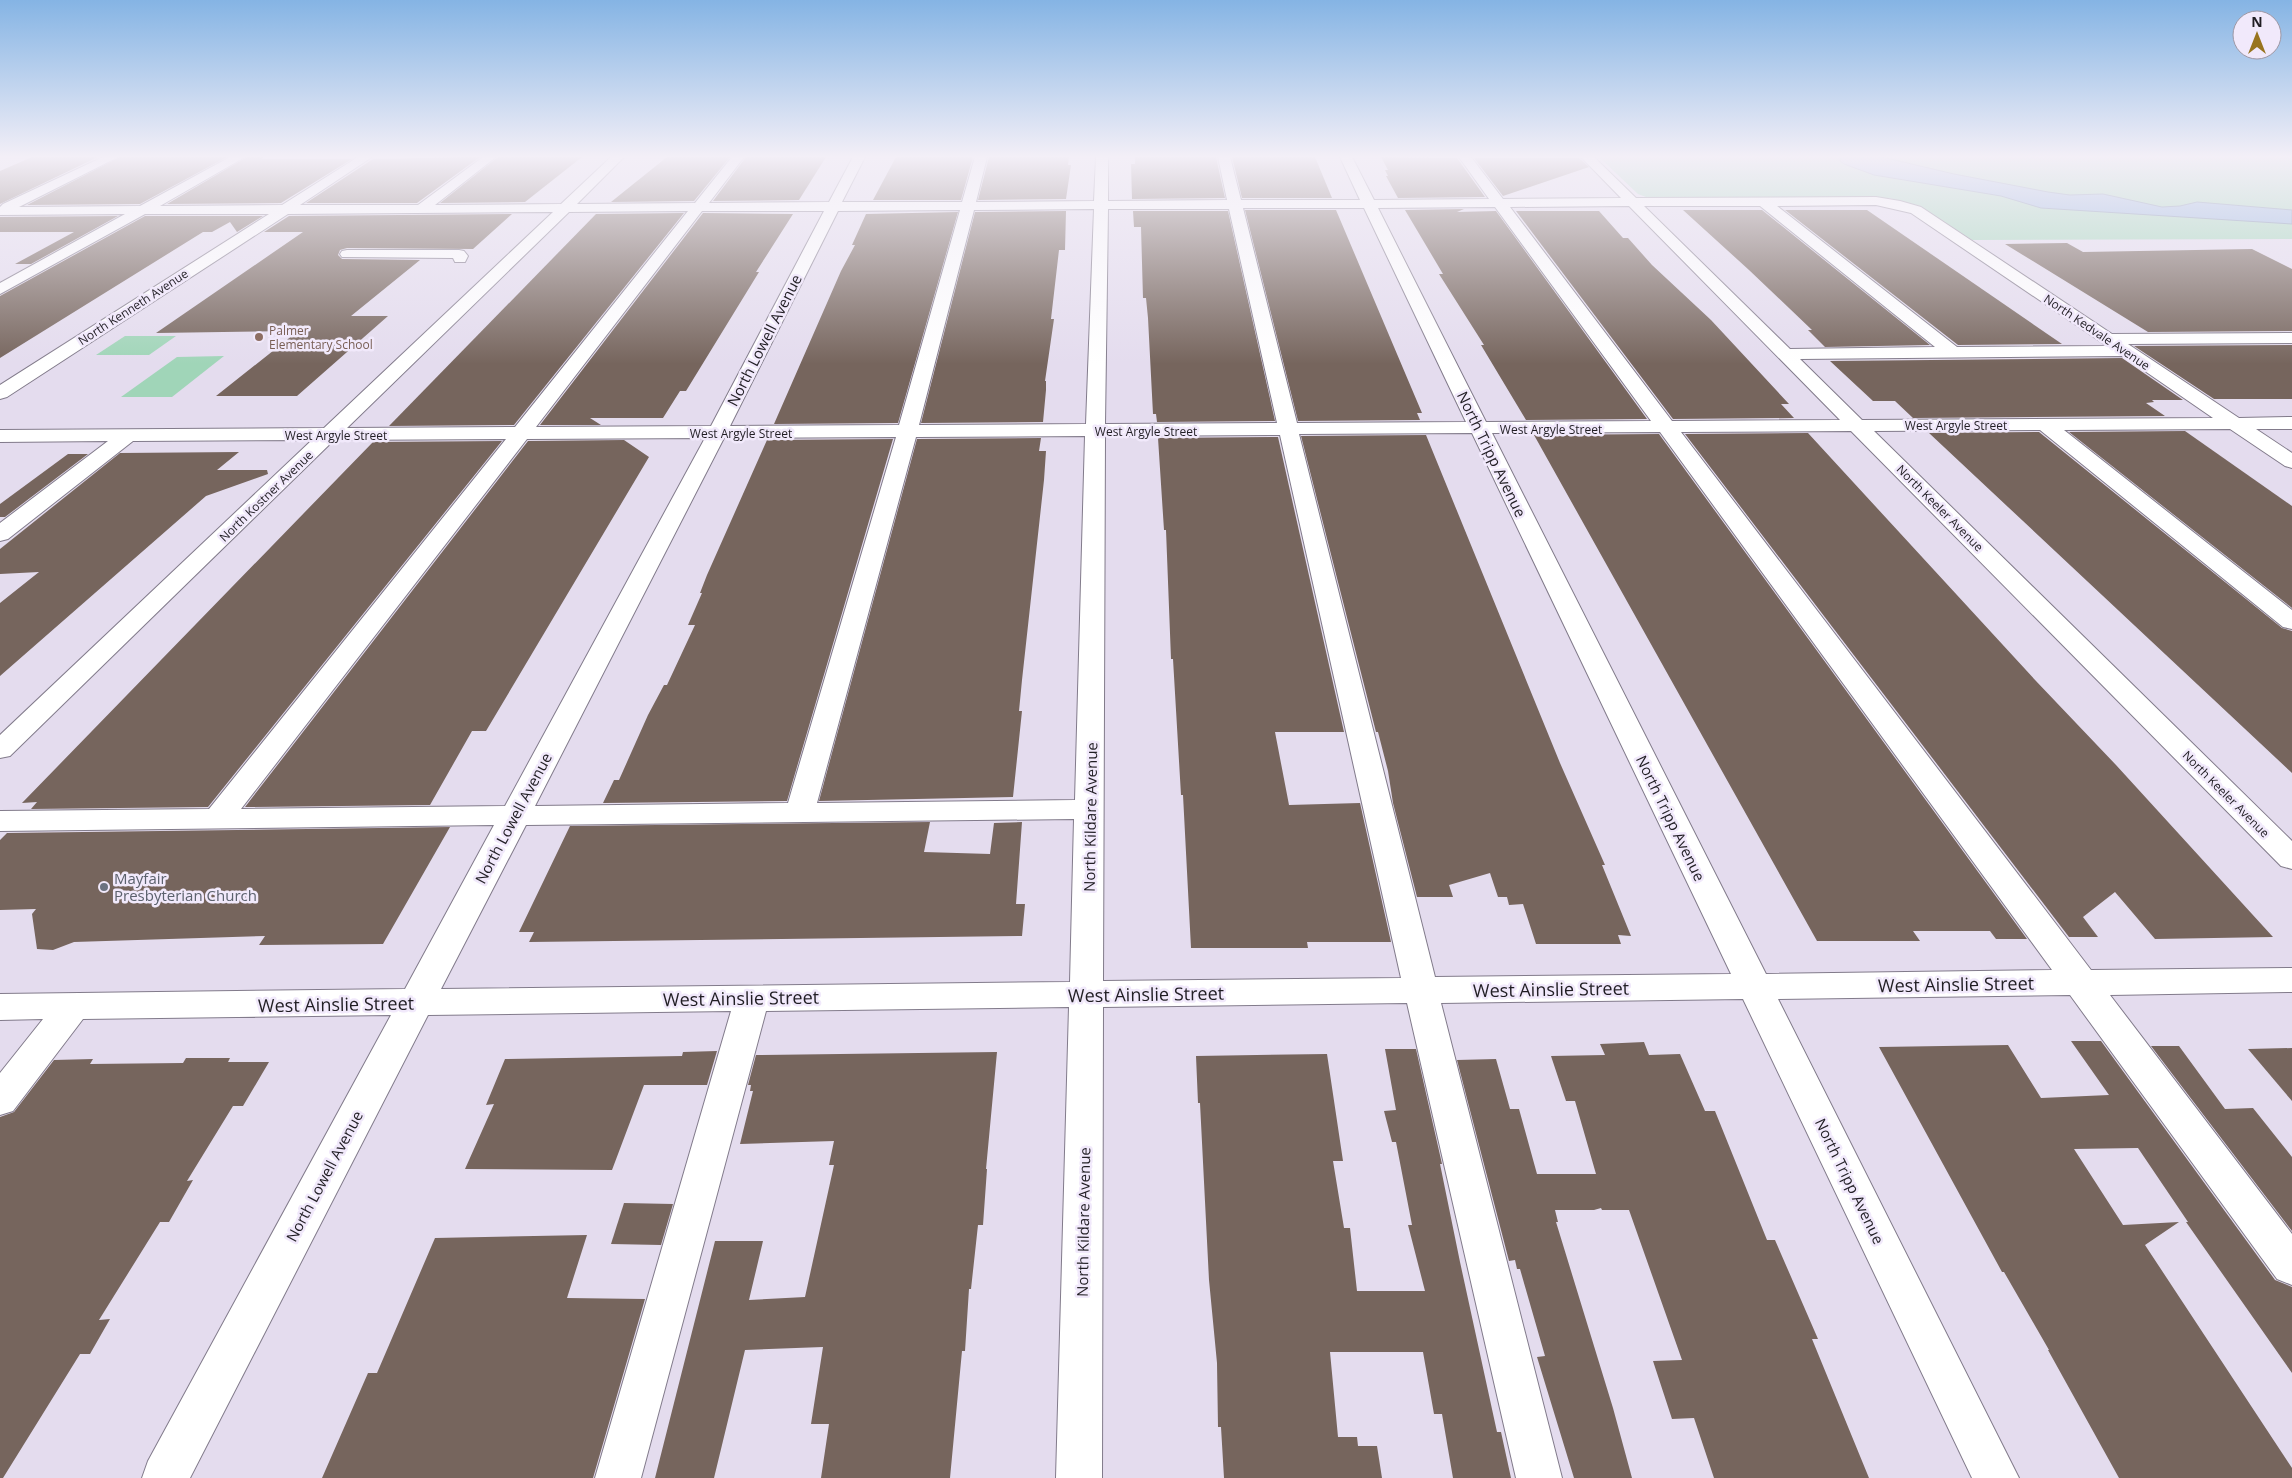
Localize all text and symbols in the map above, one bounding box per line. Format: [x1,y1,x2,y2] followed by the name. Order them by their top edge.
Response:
[2232,10,2282,60] north arrow
[2251,12,2263,31] text: N
[75,265,192,349] street label: North Kenneth Avenue
[722,271,806,409] street label: North Lowell Avenue
[2041,290,2154,374] street label: North Kedvale Avenue
[269,322,373,353] place label: Palmer Elementary School
[253,331,265,343] marker: Palmer Elementary School
[1453,388,1531,520] street label: North Tripp Avenue
[1905,417,2007,434] street label: West Argyle Street
[1500,421,1602,438] street label: West Argyle Street
[1095,423,1197,440] street label: West Argyle Street
[690,425,792,442] street label: West Argyle Street
[285,427,387,444] street label: West Argyle Street
[215,447,317,545] street label: North Kostner Avenue
[1893,461,1987,555] street label: North Keeler Avenue
[1079,742,1101,892] street label: North Kildare Avenue
[2179,747,2273,841] street label: North Keeler Avenue
[470,749,556,887] street label: North Lowell Avenue
[1632,752,1710,884] street label: North Tripp Avenue
[114,868,257,905] place label: Mayfair Presbyterian Church
[98,881,110,893] marker: Mayfair Presbyterian Church
[1878,971,2034,997] street label: West Ainslie Street
[1473,976,1629,1002] street label: West Ainslie Street
[1068,981,1224,1007] street label: West Ainslie Street
[663,985,819,1011] street label: West Ainslie Street
[258,991,414,1017] street label: West Ainslie Street
[281,1107,367,1245] street label: North Lowell Avenue
[1811,1115,1889,1247] street label: North Tripp Avenue
[1072,1147,1094,1297] street label: North Kildare Avenue

